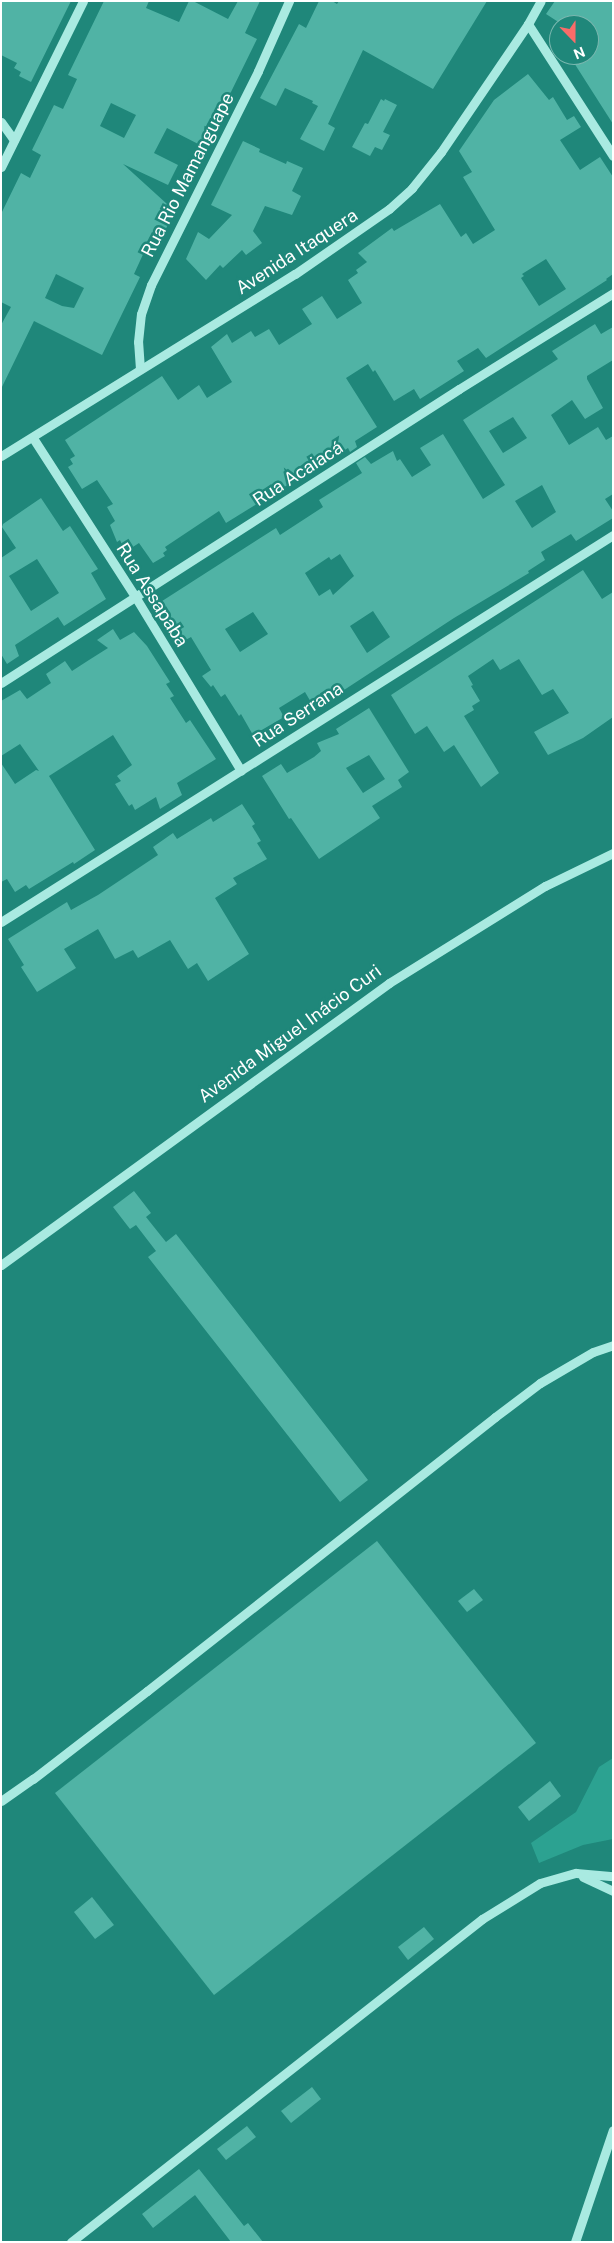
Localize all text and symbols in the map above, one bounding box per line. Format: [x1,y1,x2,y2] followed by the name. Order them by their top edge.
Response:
[549,15,599,65] north arrow
[571,44,587,62] text: N
[137,89,239,261] street label: Rua Rio Mamanguape
[232,205,362,299] street label: Avenida Itaquera
[249,437,347,511] street label: Rua Acaiacá
[111,539,193,651] street label: Rua Assapaba
[249,678,347,752] street label: Rua Serrana
[194,960,386,1108] street label: Avenida Miguel Inácio Curi

